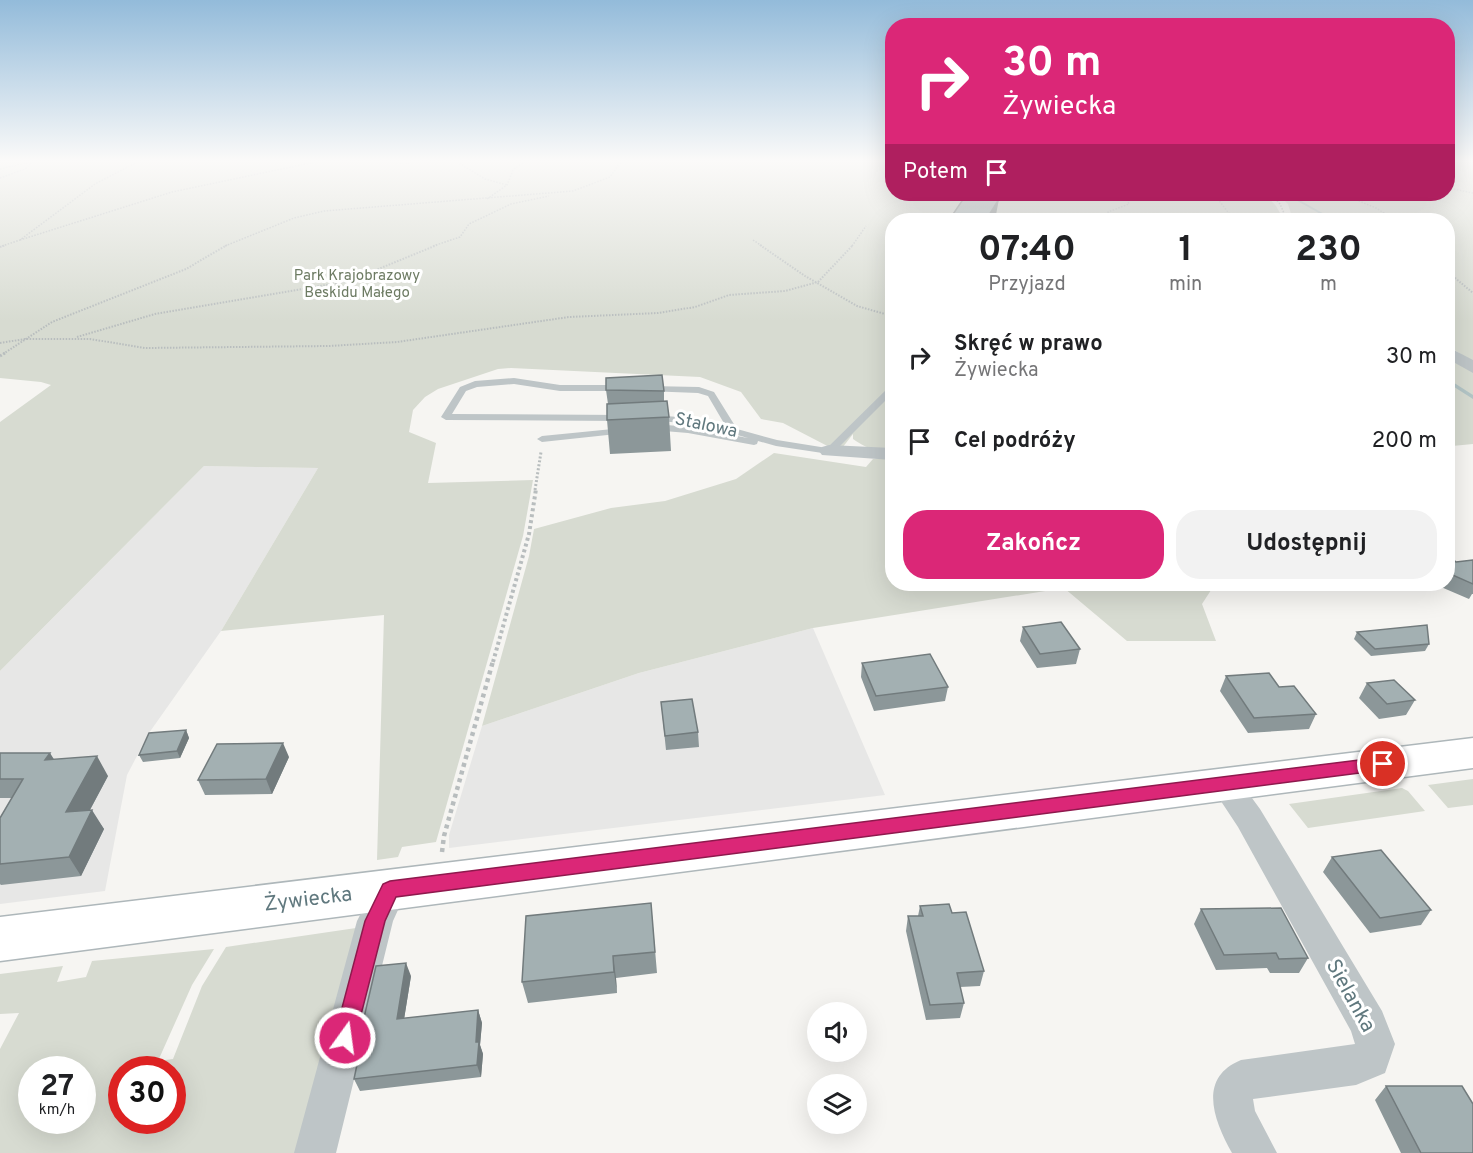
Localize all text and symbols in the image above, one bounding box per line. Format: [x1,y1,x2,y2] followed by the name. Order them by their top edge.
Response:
[1002,38,1101,91] text: 30 m
[903,42,981,120] icon: right
[1002,90,1116,124] text: Żywiecka
[980,156,1013,189] icon: arrive
[903,159,968,186] text: Potem
[978,228,1076,274] text: 07:40
[1178,228,1193,274] text: 1
[1295,228,1362,274] text: 230
[294,267,420,303] park label: Park Krajobrazowy Beskidu Małego
[988,272,1066,298] text: Przyjazd
[1169,272,1202,298] text: min
[1320,272,1337,298] text: m
[954,331,1103,358] text: Skręć w prawo
[903,341,936,374] icon: right
[1386,344,1437,371] text: 30 m
[954,358,1039,384] text: Żywiecka
[673,408,739,444] street label: Stalowa
[903,425,936,458] icon: arrive
[954,428,1076,455] text: Cel podróży
[1372,428,1437,455] text: 200 m
[903,510,1164,579] button: Zakończ
[1176,510,1437,579] button: Udostępnij
[1357,738,1408,789] pin
[1366,747,1399,780] icon: arrive
[262,881,354,919] street label: Żywiecka
[1319,955,1381,1037] street label: Sielanka
[807,1002,867,1134] map controls
[807,1002,867,1062] button: sound
[313,1006,377,1070] position arrow
[108,1056,186,1134] speed limit sign: 30
[40,1069,74,1106] text: 27
[807,1074,867,1134] button: layers
[39,1101,75,1120] text: km/h

